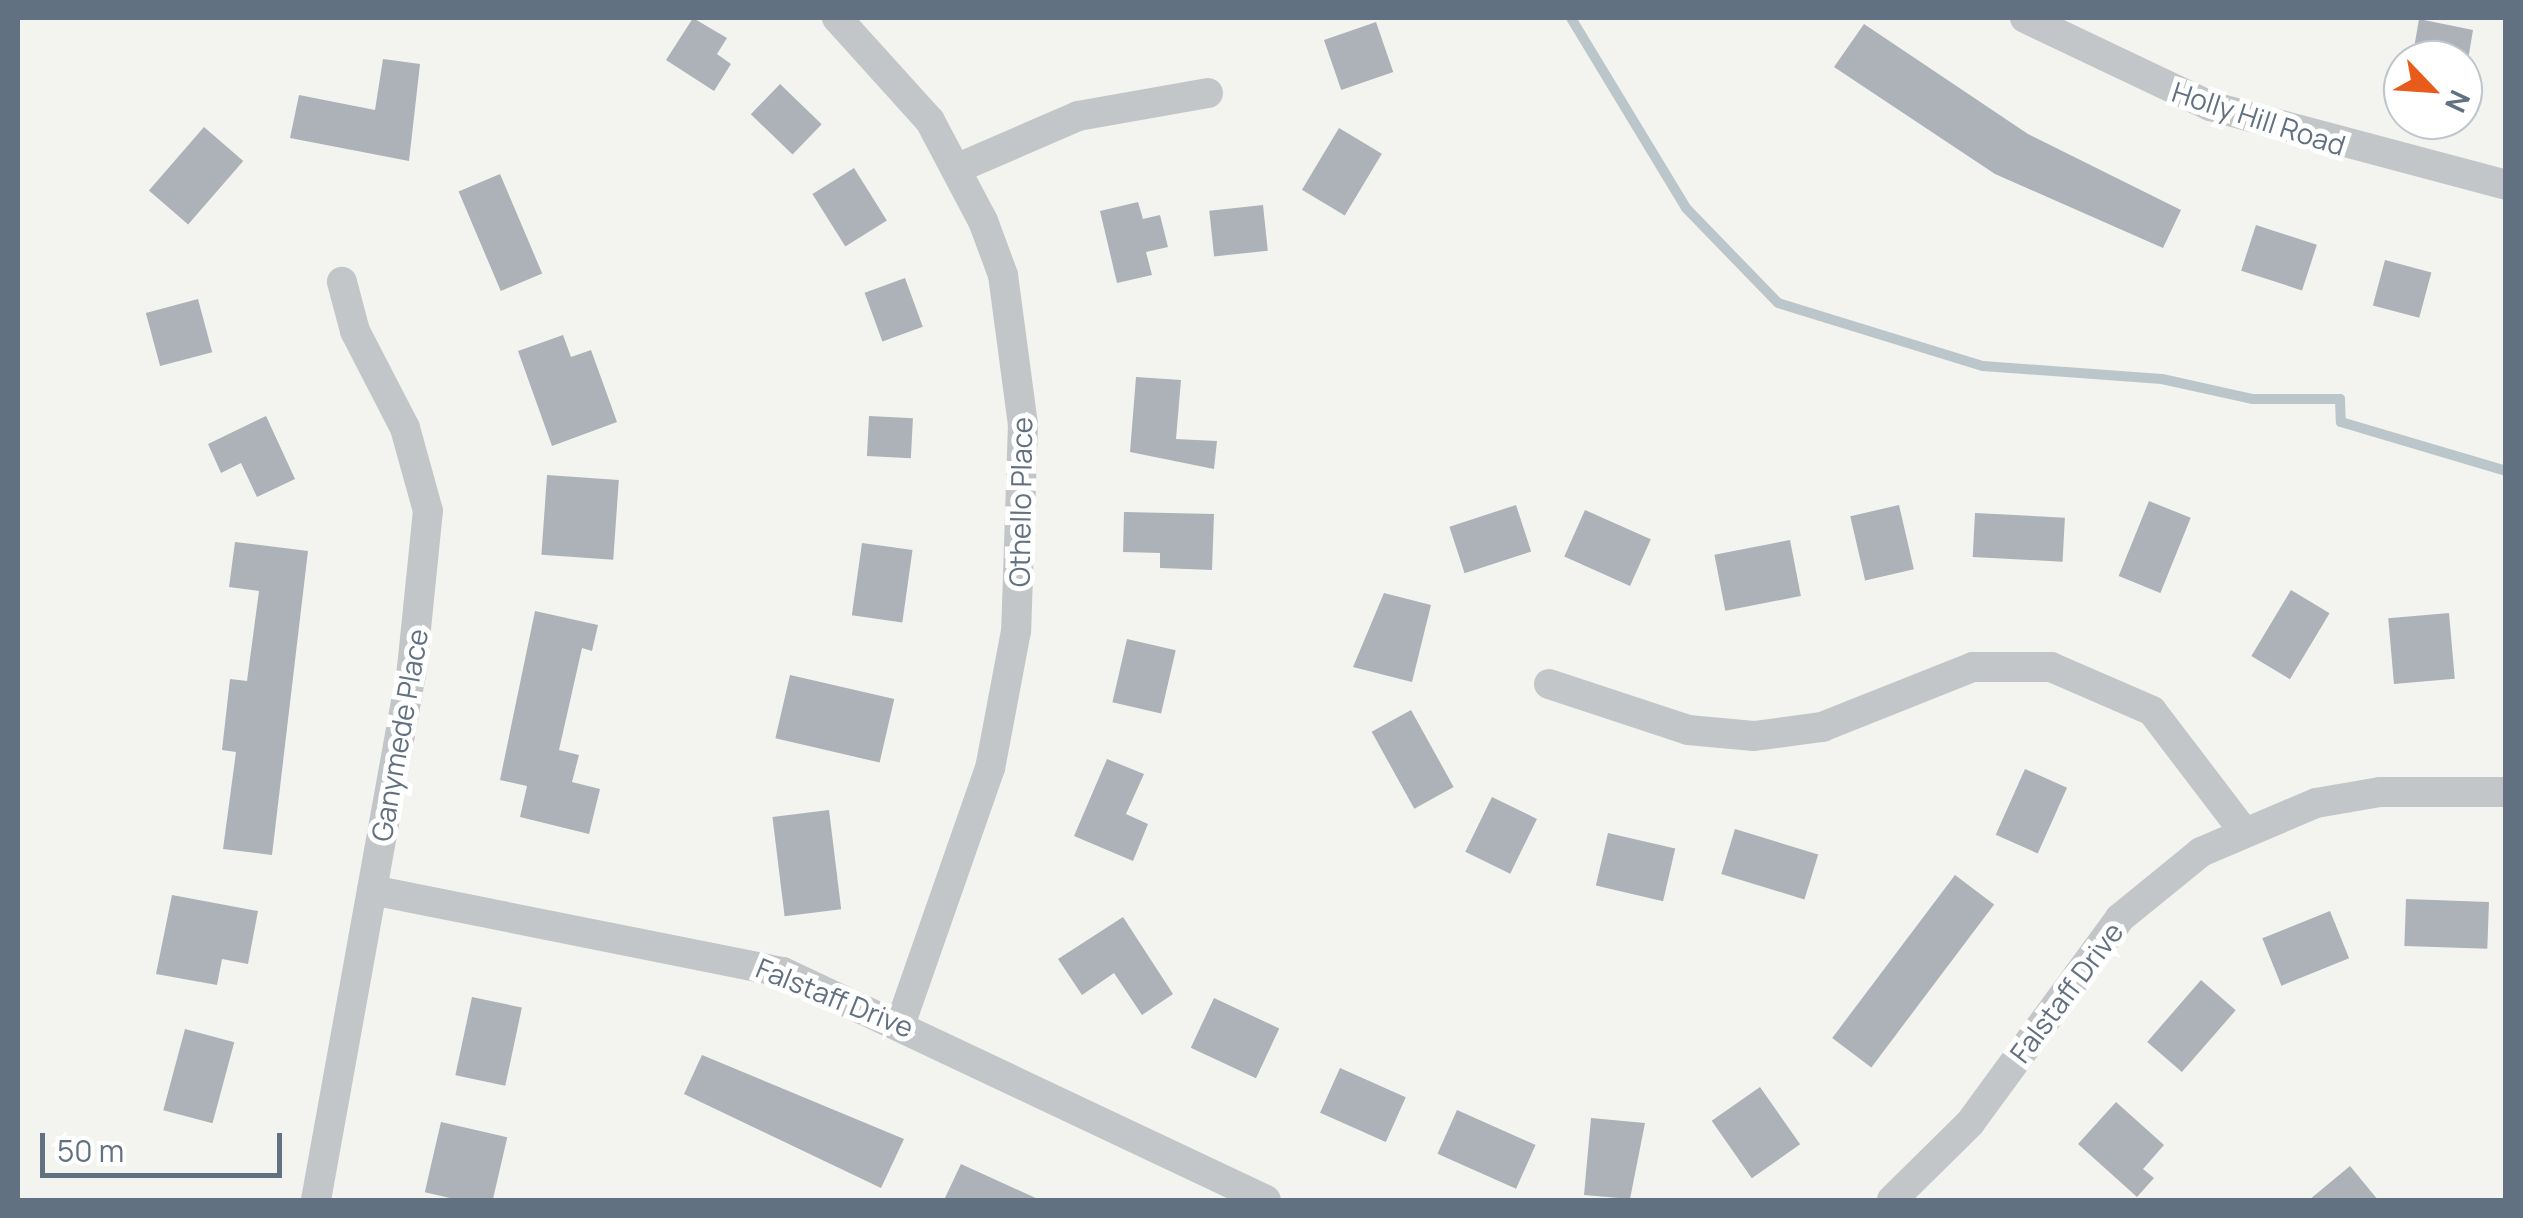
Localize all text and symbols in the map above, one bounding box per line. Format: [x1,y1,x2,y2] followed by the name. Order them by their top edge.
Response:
[2383,40,2483,140] north arrow
[2168,74,2350,162] street label: Holly Hill Road
[2437,85,2480,119] text: N
[1002,417,1038,587] street label: Othello Place
[364,626,434,844] street label: Ganymede Place
[2002,915,2130,1069] street label: Falstaff Drive
[751,950,919,1044] street label: Falstaff Drive
[45,1113,288,1175] scale bar
[57,1130,124,1171] text: 50 m

